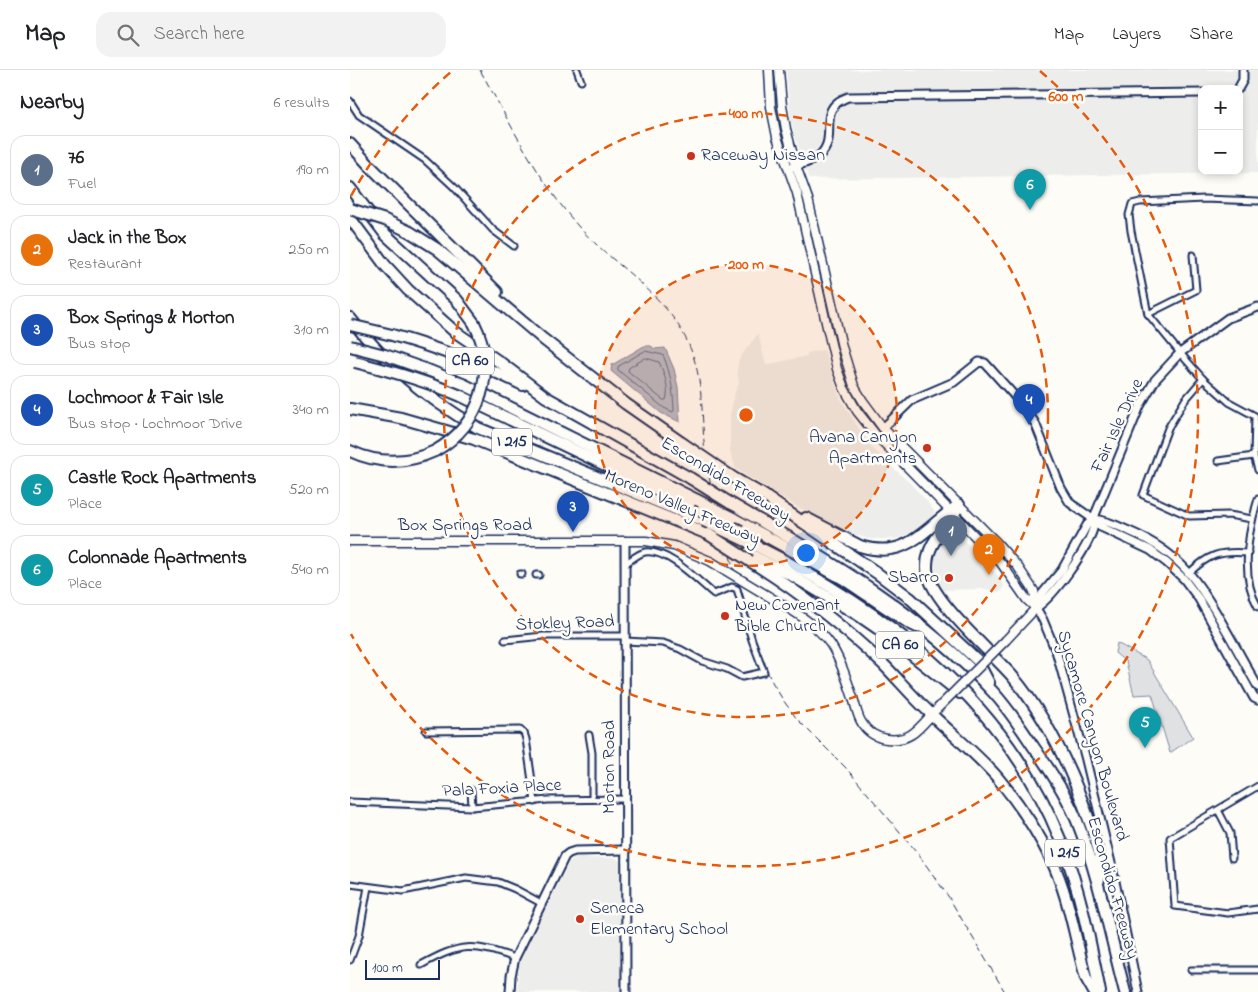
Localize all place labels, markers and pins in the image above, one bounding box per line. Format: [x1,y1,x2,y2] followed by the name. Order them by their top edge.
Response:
[701,143,825,169] place label: Raceway Nissan
[685,150,697,162] marker: Raceway Nissan
[1014,169,1046,210] pin: 6
[1013,384,1045,425] pin: 4
[737,406,755,424] centre of rings
[809,425,917,472] place label: Avana Canyon Apartments
[921,442,933,454] marker: Avana Canyon Apartments
[557,491,589,532] pin: 3
[935,515,967,556] pin: 1
[973,534,1005,575] pin: 2
[888,565,939,591] place label: Sbarro
[943,572,955,584] marker: Sbarro
[734,593,840,640] place label: New Covenant Bible Church
[719,610,731,622] marker: New Covenant Bible Church
[1129,707,1161,748] pin: 5
[590,896,728,943] place label: Seneca Elementary School
[574,913,586,925] marker: Seneca Elementary School

